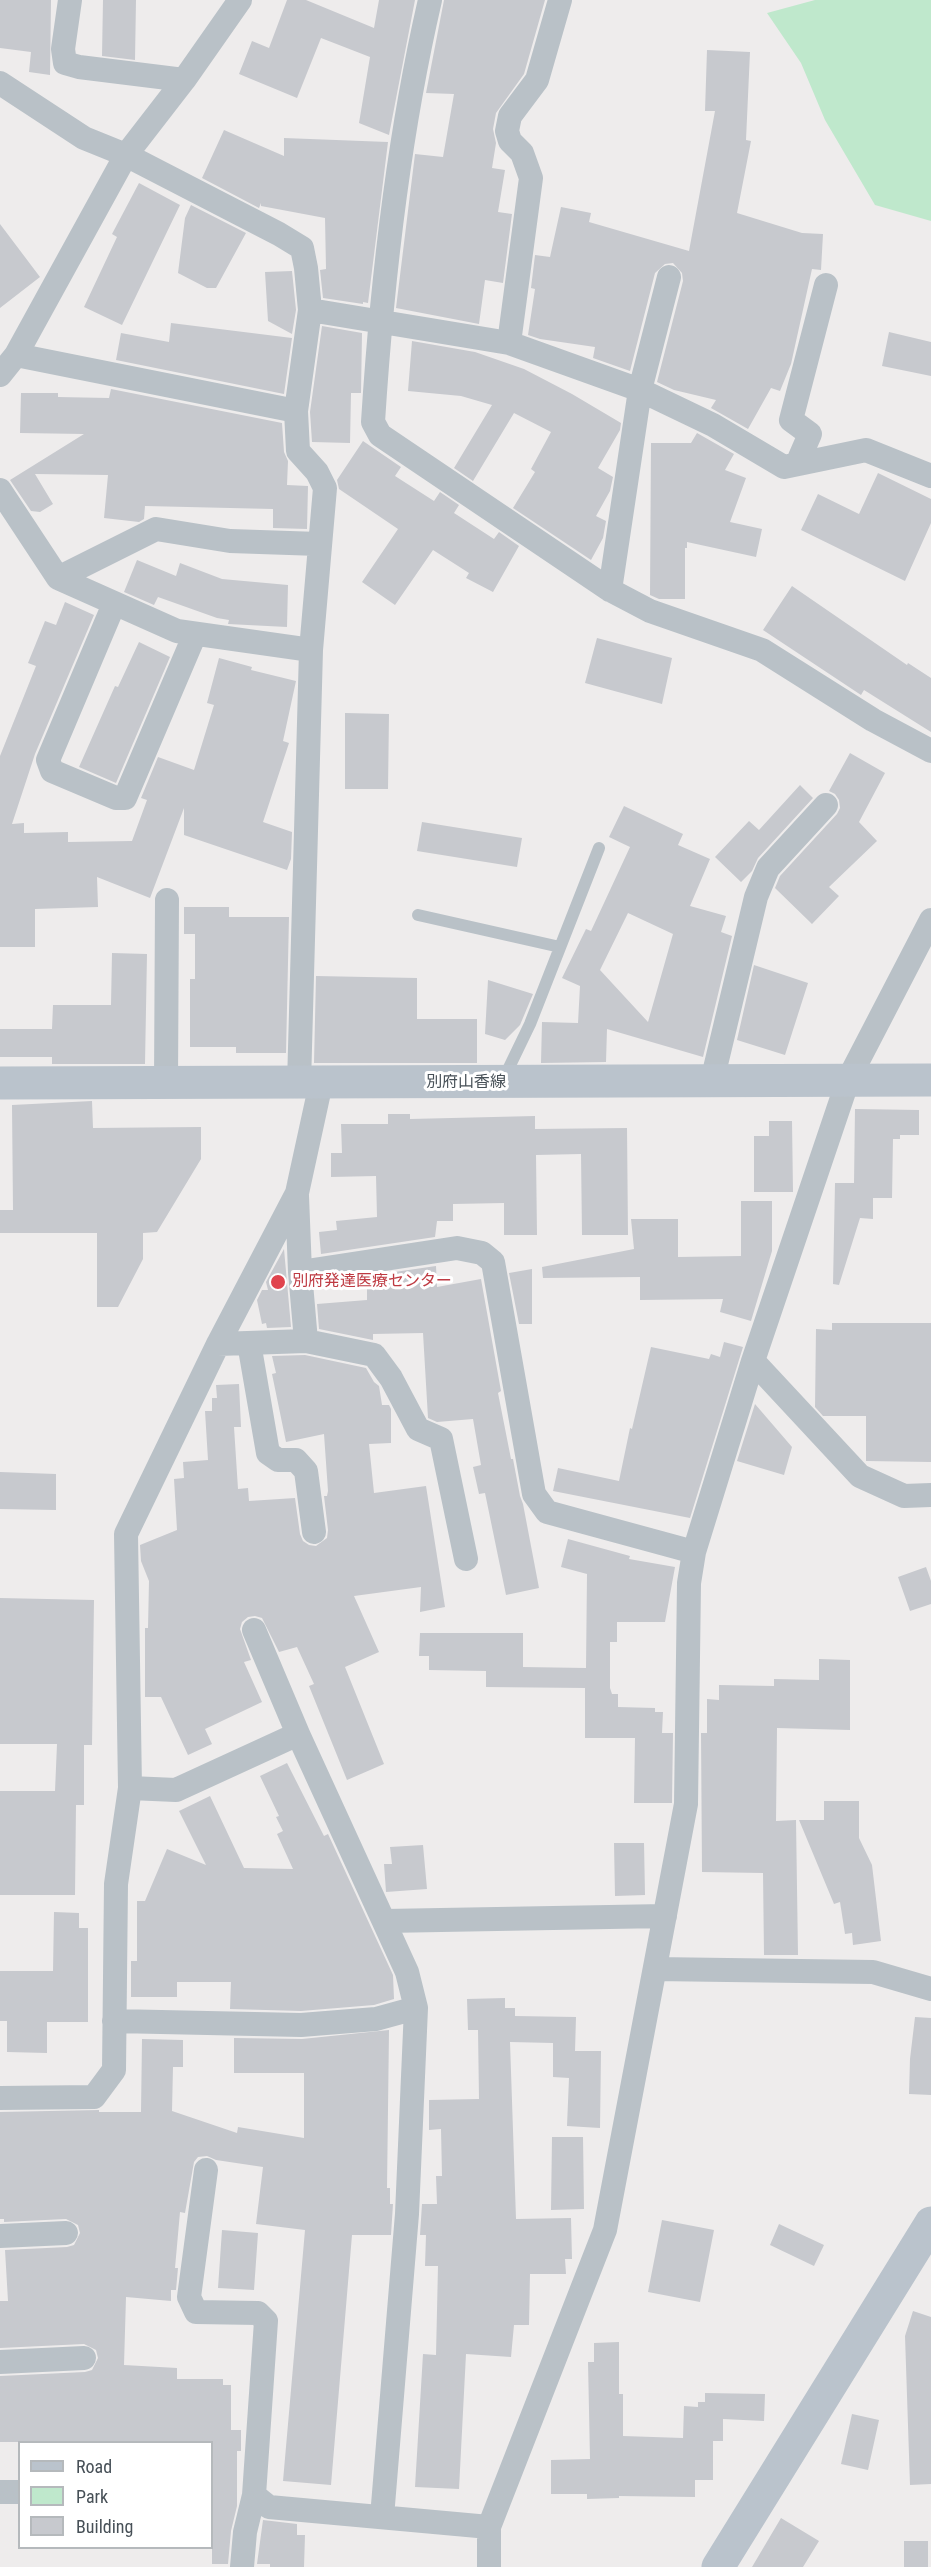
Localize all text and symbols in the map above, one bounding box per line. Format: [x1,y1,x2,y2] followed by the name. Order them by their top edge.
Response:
[426,1073,506,1093] street label: 別府山香線
[292,1272,452,1292] place label: 別府発達医療センター
[269,1273,287,1291] marker: 別府発達医療センター
[18,2441,213,2549] legend
[76,2456,112,2477] text: Road
[76,2486,108,2507] text: Park
[76,2516,133,2537] text: Building

